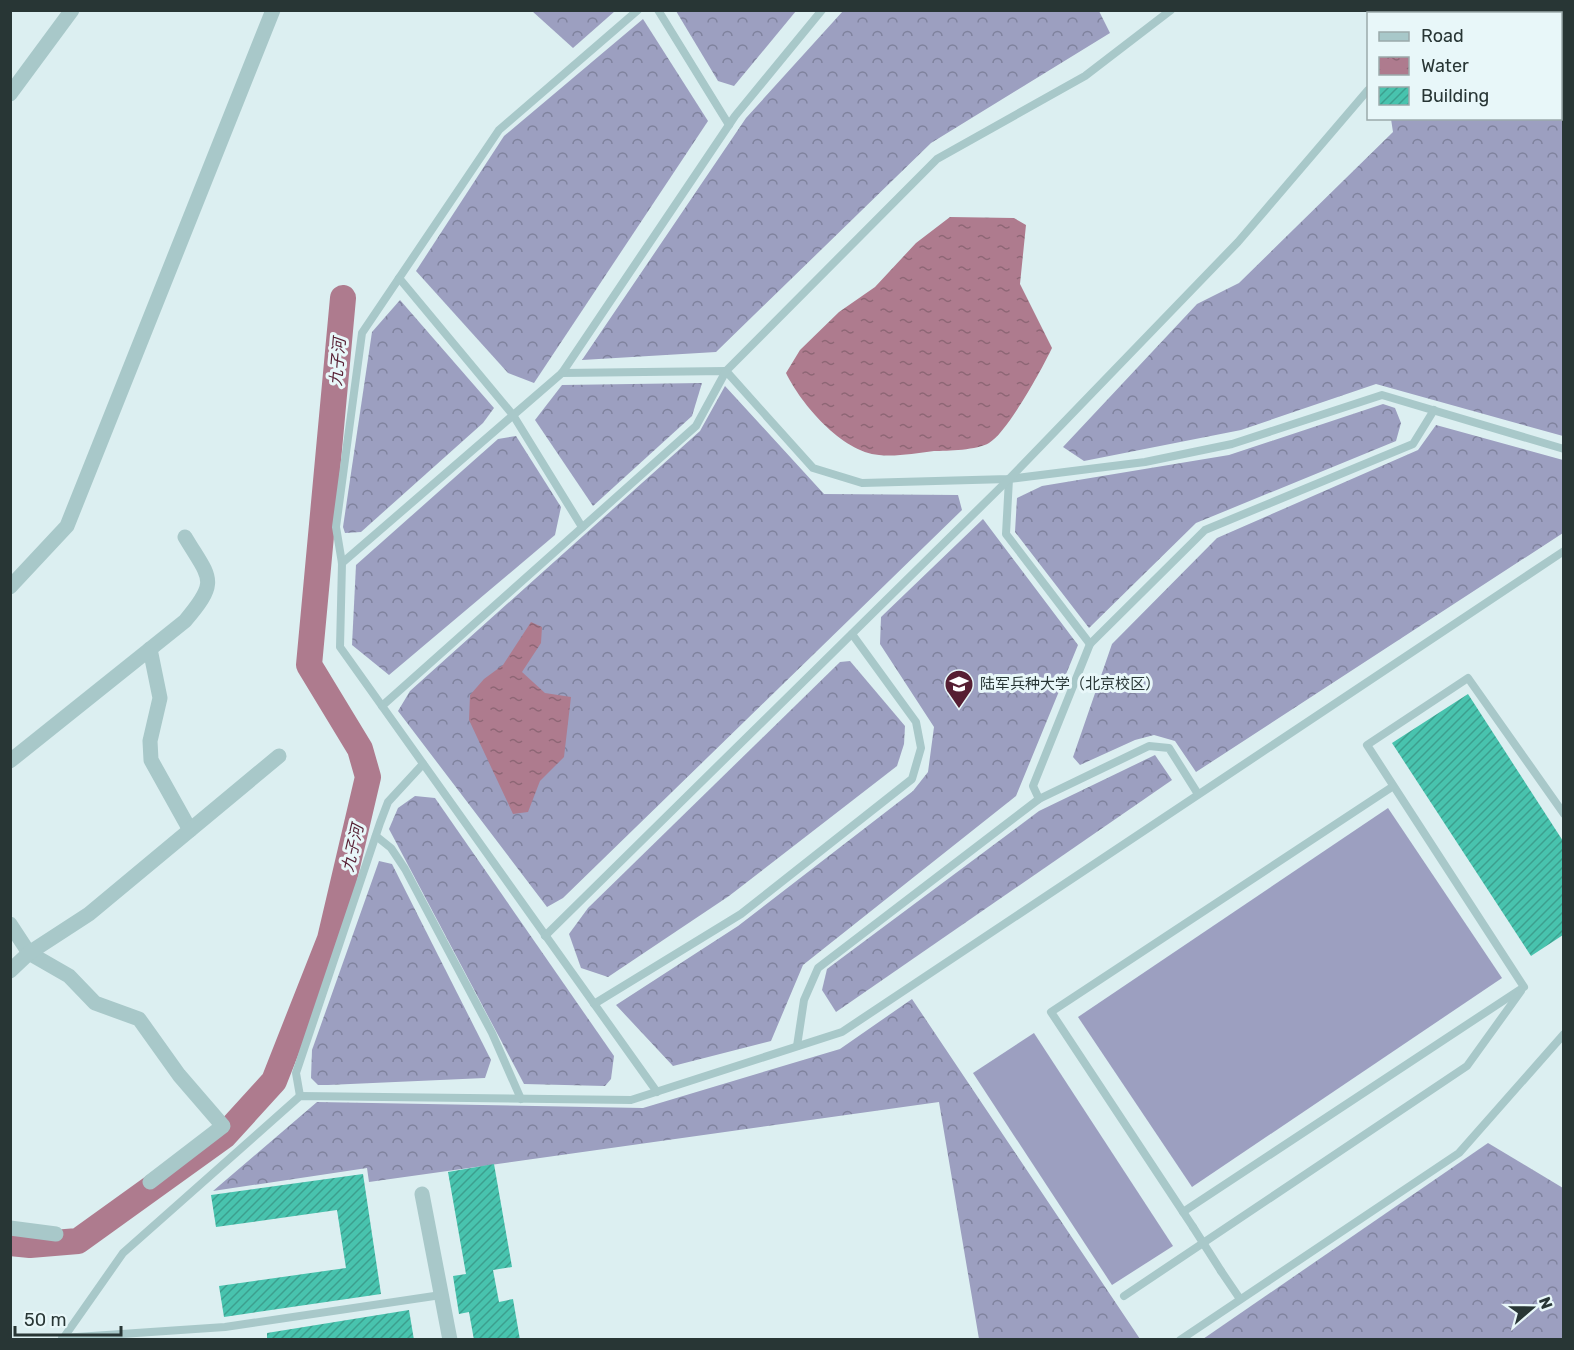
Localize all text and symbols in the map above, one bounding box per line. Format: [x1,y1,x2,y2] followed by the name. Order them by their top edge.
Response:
[1367,12,1562,120] legend
[1421,25,1464,47] text: Road
[1421,55,1469,77] text: Water
[1421,85,1489,107] text: Building
[326,334,349,387] water label: 九子河
[943,668,975,710] school or university icon: 陆军兵种大学（北京校区）
[980,675,1160,693] place label: 陆军兵种大学（北京校区）
[338,820,368,874] water label: 九子河
[1502,1278,1562,1338] north arrow
[1535,1294,1557,1312] text: N
[15,1299,122,1337] scale bar
[24,1309,67,1331] text: 50 m

